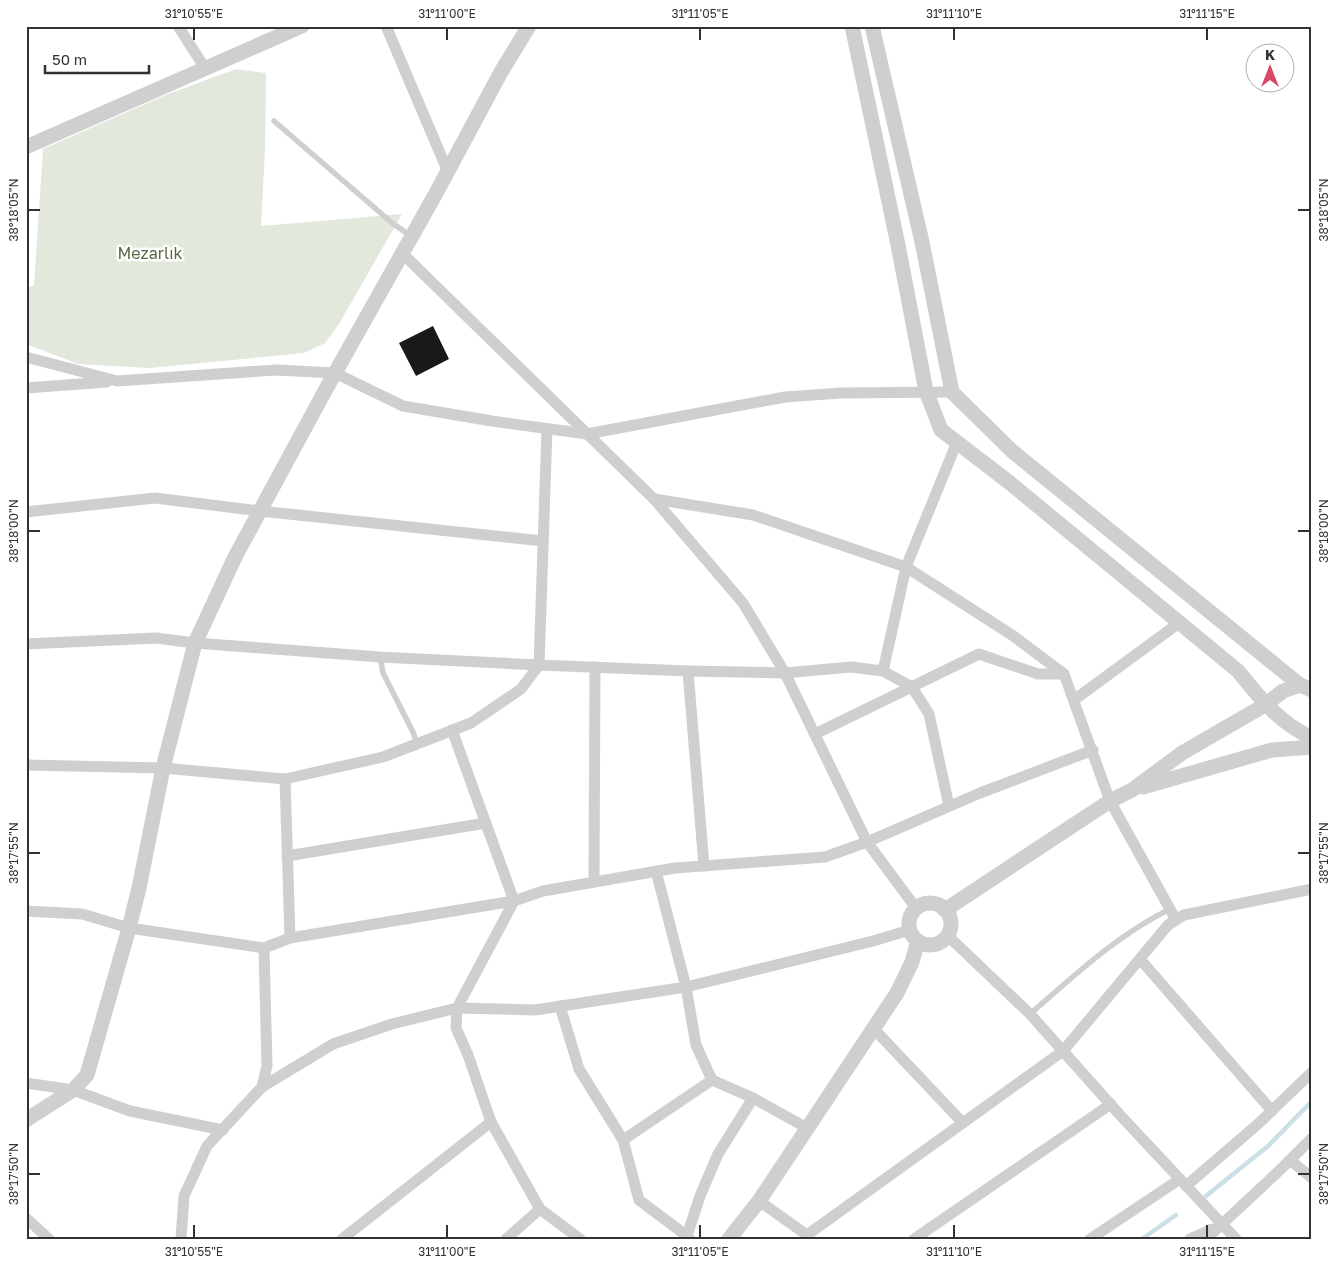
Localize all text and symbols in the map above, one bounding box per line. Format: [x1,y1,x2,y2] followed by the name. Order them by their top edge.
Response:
[165,6,223,21] text: 31°10'55"E
[418,6,476,21] text: 31°11'00"E
[671,6,729,21] text: 31°11'05"E
[926,6,982,21] text: 31°11'10"E
[1179,6,1235,21] text: 31°11'15"E
[45,42,149,74] scale bar
[1246,42,1296,92] north arrow
[1265,46,1275,63] text: K
[52,50,87,68] text: 50 m
[6,178,21,242] text: 38°18'05"N
[1316,178,1331,242] text: 38°18'05"N
[118,243,182,263] park label: Mezarlık
[6,499,21,563] text: 38°18'00"N
[1316,499,1331,563] text: 38°18'00"N
[6,822,21,884] text: 38°17'55"N
[1316,822,1331,884] text: 38°17'55"N
[6,1143,21,1205] text: 38°17'50"N
[1316,1143,1331,1205] text: 38°17'50"N
[165,1244,223,1259] text: 31°10'55"E
[418,1244,476,1259] text: 31°11'00"E
[671,1244,729,1259] text: 31°11'05"E
[926,1244,982,1259] text: 31°11'10"E
[1179,1244,1235,1259] text: 31°11'15"E

